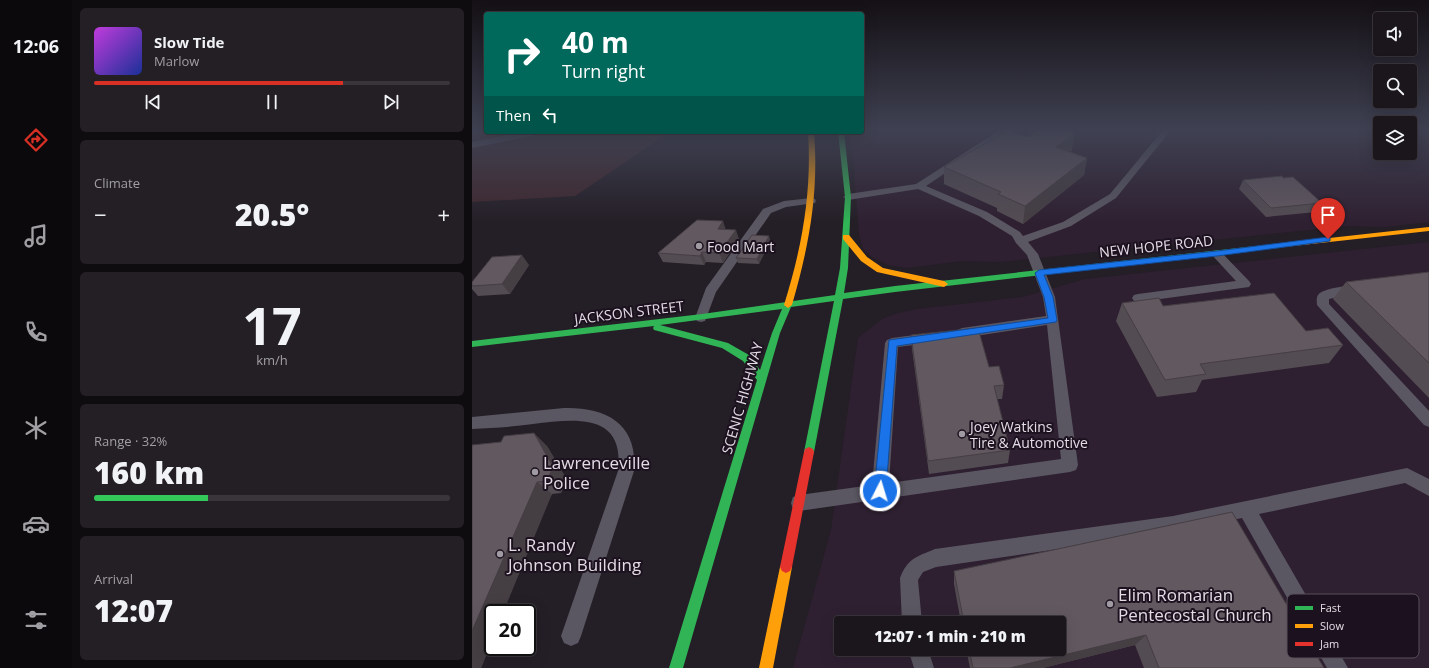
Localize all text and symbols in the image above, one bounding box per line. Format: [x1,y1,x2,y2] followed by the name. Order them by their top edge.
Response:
[1373,12,1417,160] map controls
[1373,12,1417,56] button: sound
[562,23,629,61] text: 40 m
[496,28,548,80] icon: right
[154,32,224,52] text: Slow Tide
[13,34,59,58] text: 12:06
[154,52,199,70] text: Marlow
[562,59,645,83] text: Turn right
[1373,64,1417,108] button: search
[142,91,164,113] icon: previous
[261,91,283,113] icon: pause
[380,91,402,113] icon: next
[539,104,561,126] icon: left
[496,105,531,125] text: Then
[1373,116,1417,160] button: layers
[22,126,50,154] icon: directions
[94,174,140,192] text: Climate
[235,194,309,235] text: 20.5°
[1311,198,1345,239] pin
[94,199,107,229] text: −
[437,199,450,229] text: +
[1317,204,1339,226] icon: arrive
[22,222,50,250] icon: music
[1098,231,1214,261] street label: NEW HOPE ROAD
[707,237,774,256] place label: Food Mart
[694,241,704,251] marker: Food Mart
[242,289,302,360] text: 17
[571,296,685,328] street label: JACKSON STREET
[22,318,50,346] icon: phone
[717,340,767,456] street label: SCENIC HIGHWAY
[256,351,288,369] text: km/h
[22,414,50,442] icon: climate
[968,417,1088,452] place label: Joey Watkins Tire & Automotive
[957,429,967,439] marker: Joey Watkins Tire & Automotive
[94,432,167,450] text: Range · 32%
[543,451,650,494] place label: Lawrenceville Police
[94,452,204,493] text: 160 km
[530,467,540,477] marker: Lawrenceville Police
[859,470,901,512] position arrow
[22,510,50,538] icon: car
[506,533,641,576] place label: L. Randy Johnson Building
[495,549,505,559] marker: L. Randy Johnson Building
[94,570,133,588] text: Arrival
[1118,583,1272,626] place label: Elim Romarian Pentecostal Church
[94,590,173,631] text: 12:07
[1287,594,1419,658] legend
[1105,599,1115,609] marker: Elim Romarian Pentecostal Church
[1320,600,1341,615] text: Fast
[484,604,536,656] speed limit sign: 20
[22,606,50,634] icon: filters
[1320,618,1344,633] text: Slow
[874,626,1026,646] text: 12:07 · 1 min · 210 m
[1319,636,1339,651] text: Jam

